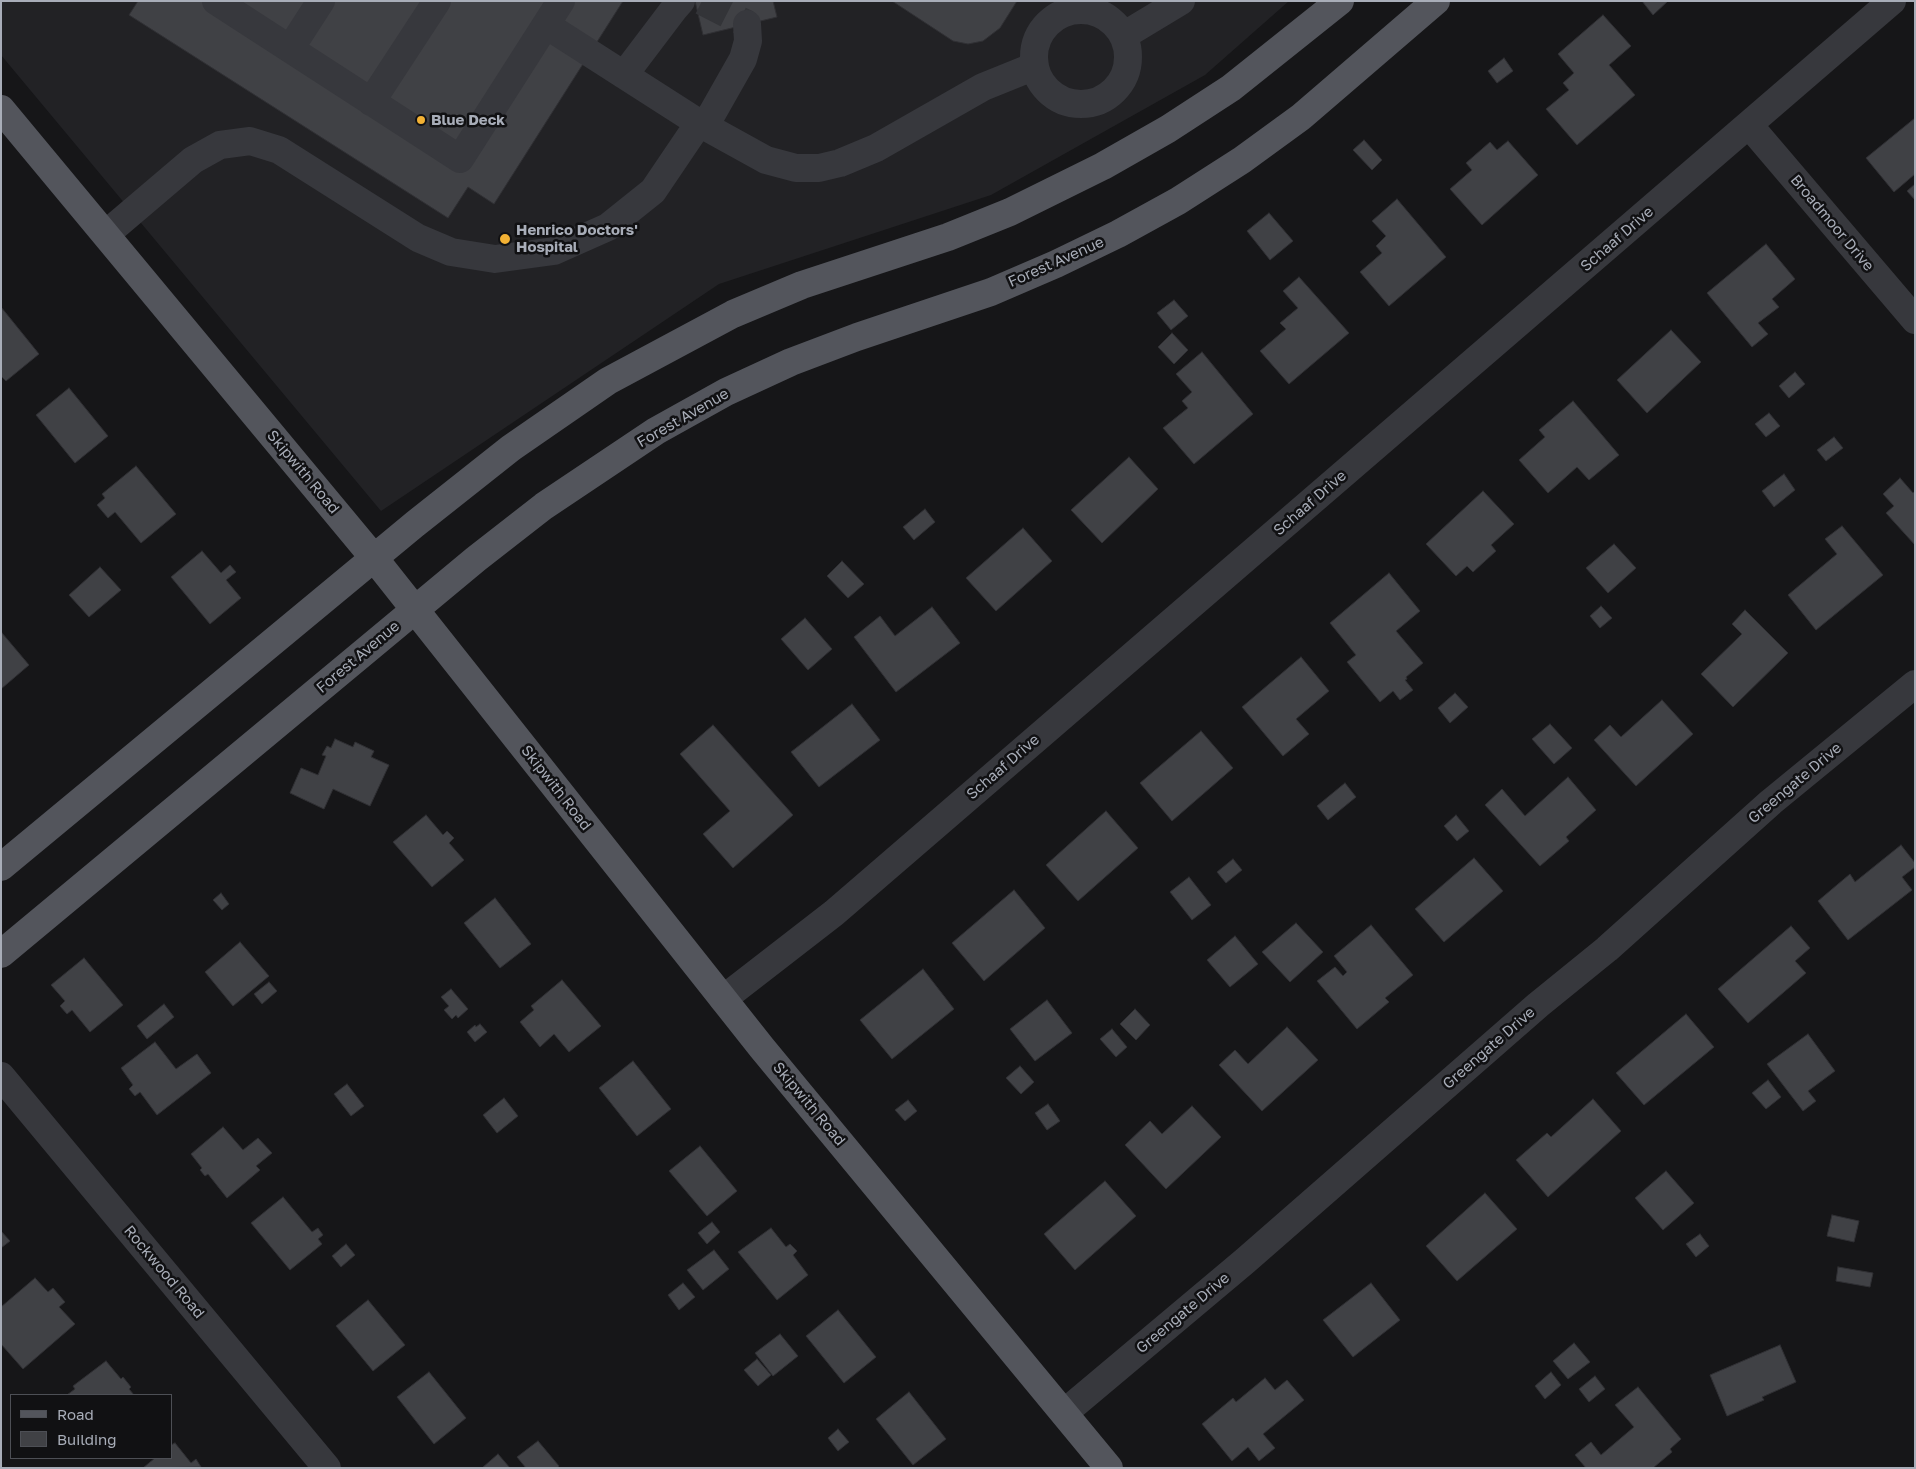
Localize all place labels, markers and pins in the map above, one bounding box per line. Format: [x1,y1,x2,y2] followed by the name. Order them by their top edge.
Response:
[431,111,505,129] place label: Blue Deck
[415,114,427,126] marker: Blue Deck
[516,221,638,256] place label: Henrico Doctors' Hospital
[498,232,512,246] marker: Henrico Doctors' Hospital

